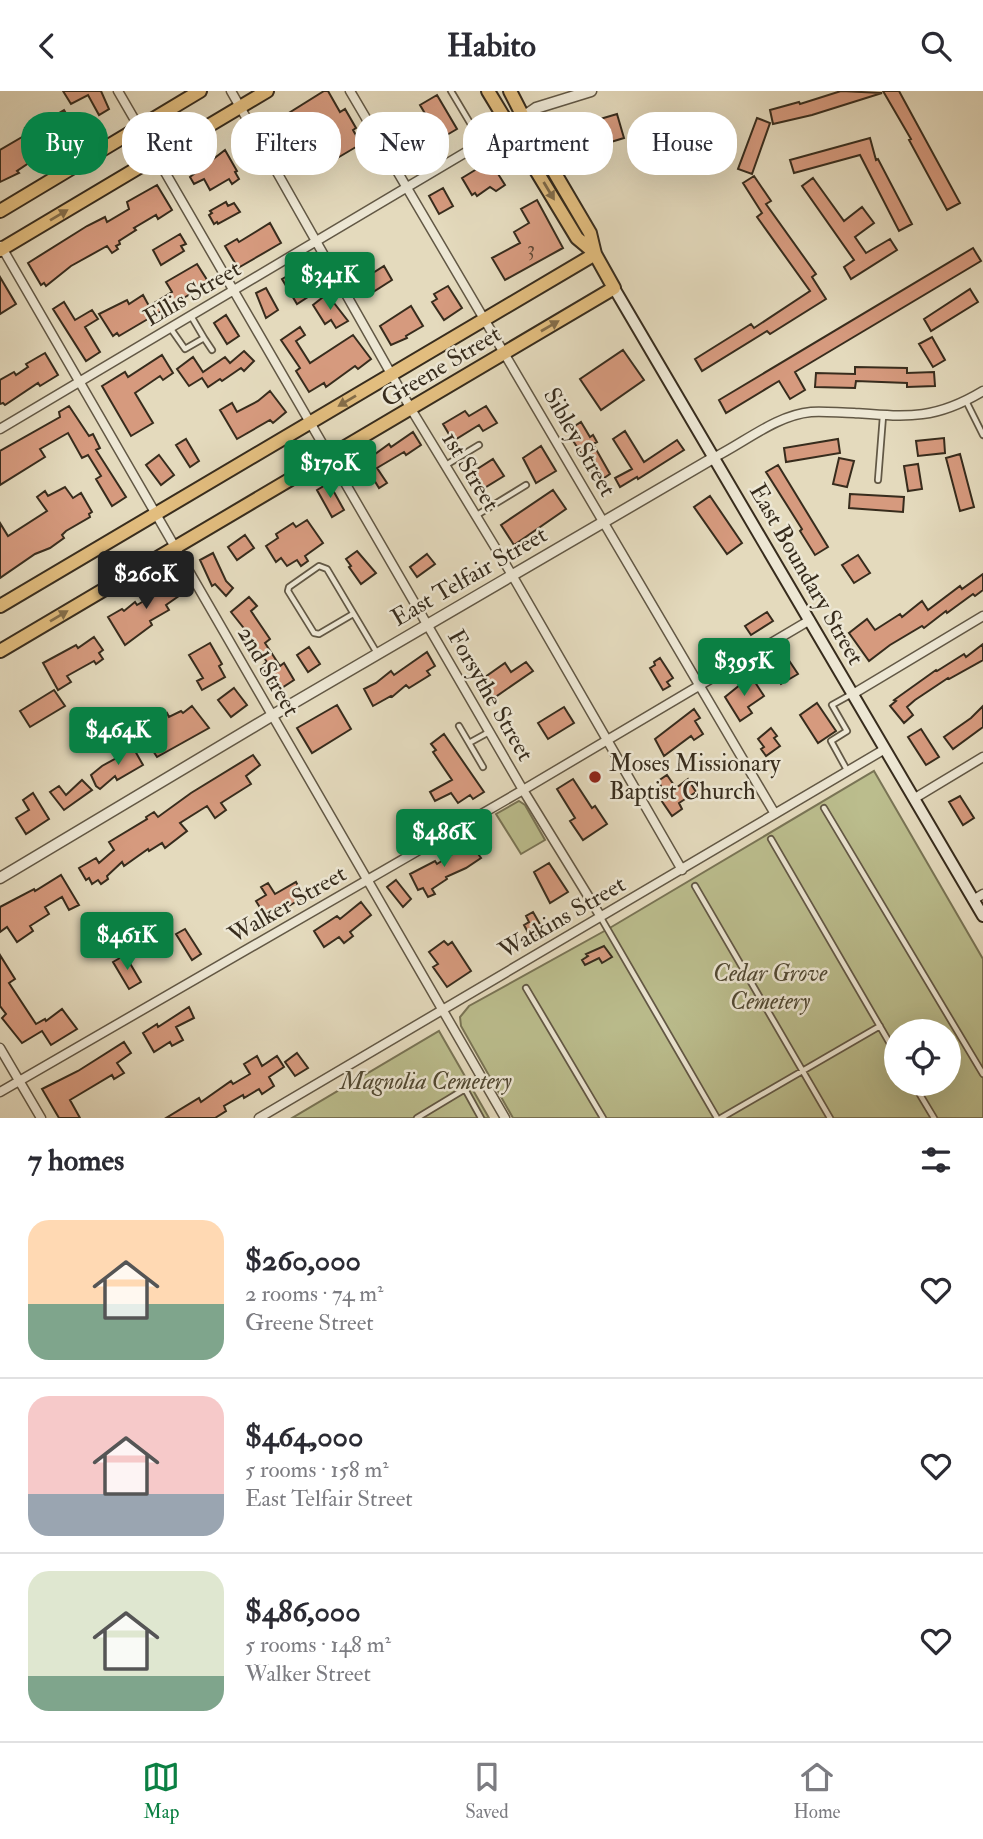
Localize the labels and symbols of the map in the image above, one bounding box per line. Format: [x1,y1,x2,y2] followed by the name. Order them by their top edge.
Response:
[543,181,556,200] one-way arrow
[49,209,68,221] one-way arrow
[527,235,535,262] house number: 3
[138,253,247,334] street label: Ellis Street
[281,253,379,312] pin: $341K
[376,318,507,414] street label: Greene Street
[541,320,560,332] one-way arrow
[536,382,623,502] street label: Sibley Street
[337,395,356,407] one-way arrow
[435,426,506,517] street label: 1st Street
[281,441,379,500] pin: $170K
[742,478,871,671] street label: East Boundary Street
[386,519,553,634] street label: East Telfair Street
[97,552,195,611] pin: $260K
[49,610,68,622] one-way arrow
[230,621,307,722] street label: 2nd Street
[440,624,541,767] street label: Forsythe Street
[695,639,793,698] pin: $395K
[69,707,167,767] pin: $464K
[609,748,781,807] place label: Moses Missionary Baptist Church
[587,769,603,785] marker: Moses Missionary Baptist Church
[395,809,493,869] pin: $486K
[222,858,352,951] street label: Walker Street
[492,869,631,967] street label: Watkins Street
[78,913,176,972] pin: $461K
[713,958,828,1017] park label: Cedar Grove Cemetery
[338,1066,513,1097] park label: Magnolia Cemetery

